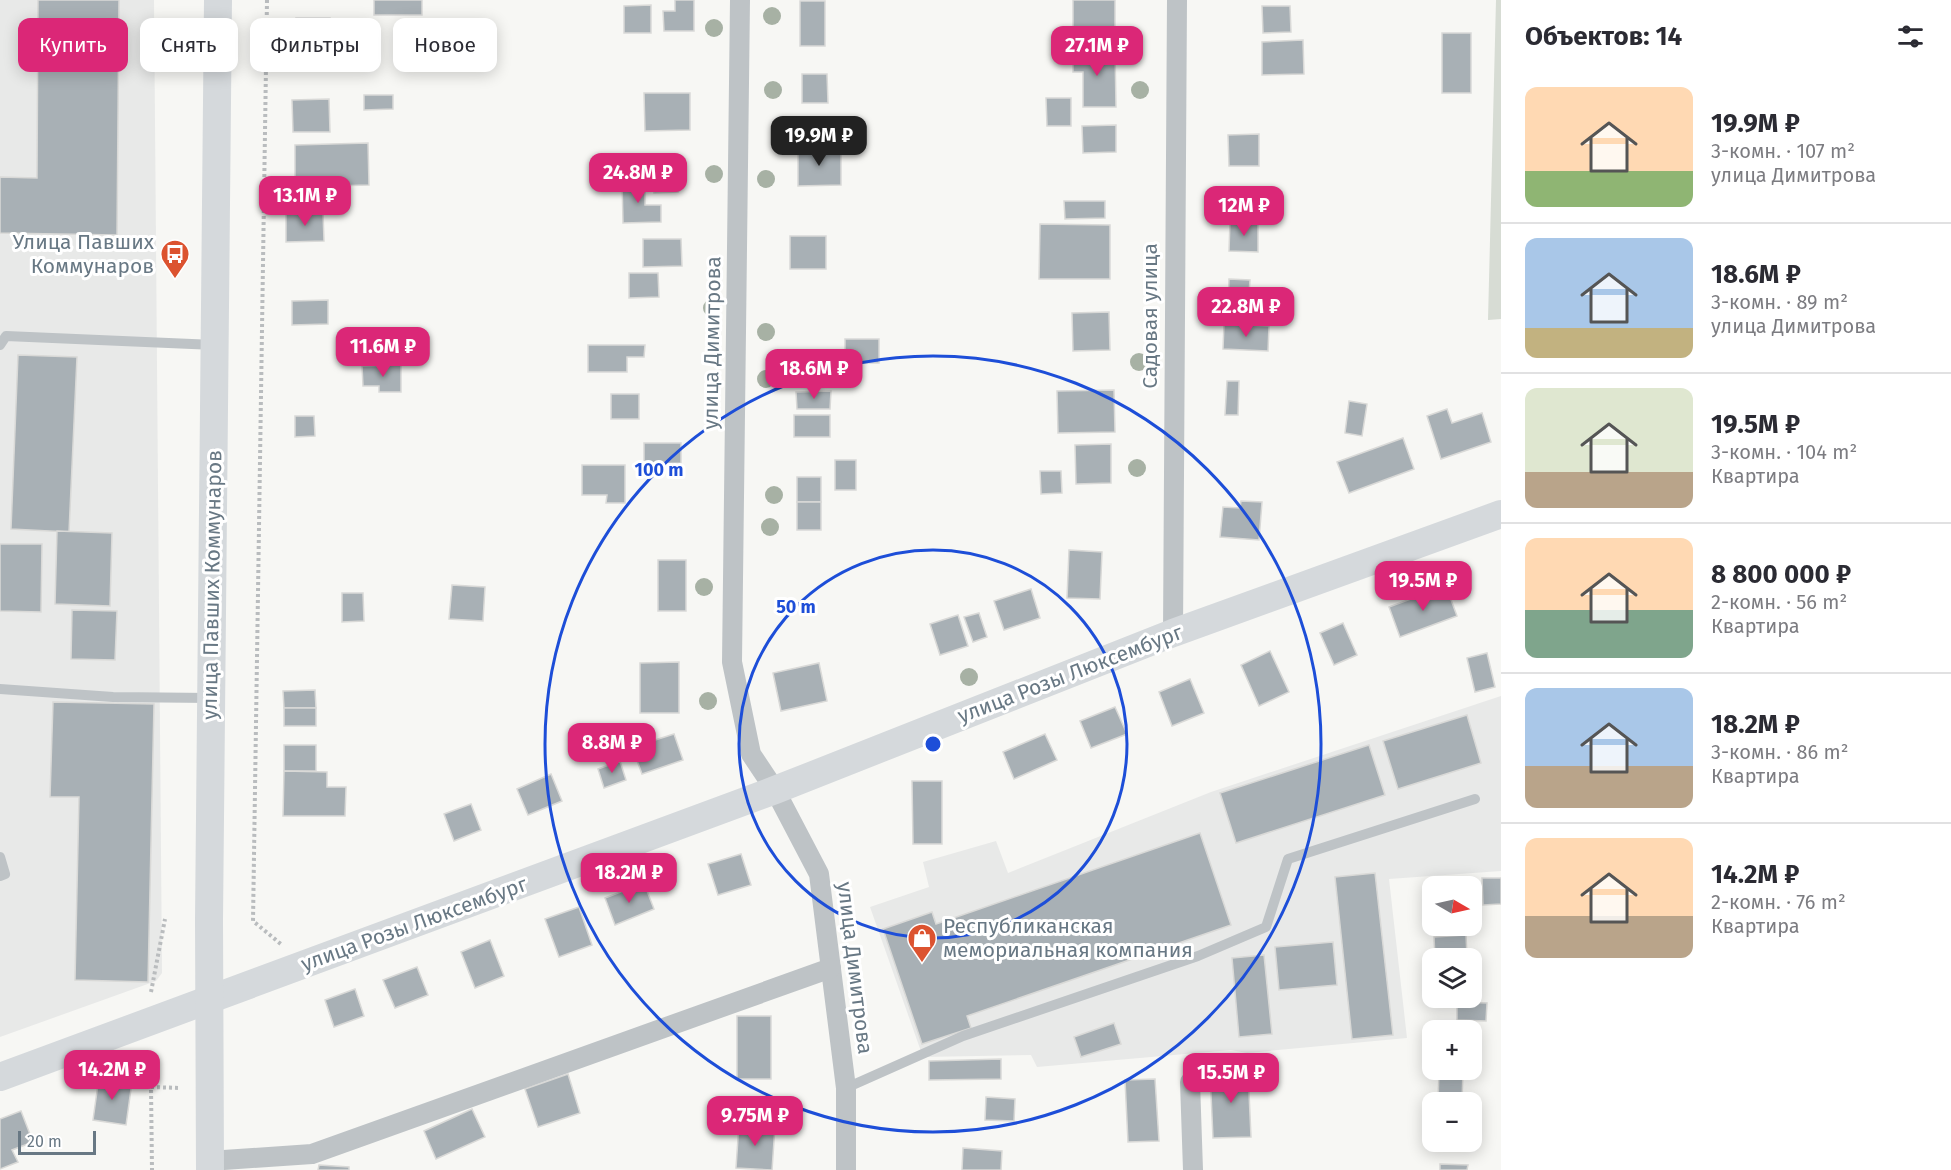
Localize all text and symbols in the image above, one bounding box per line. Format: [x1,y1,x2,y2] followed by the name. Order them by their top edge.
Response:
[18,18,128,72] chip: Купить
[140,18,238,72] chip: Снять
[250,18,381,72] chip: Фильтры
[393,18,497,72] chip: Новое
[1894,20,1927,53] icon: filters
[1525,21,1682,52] text: Объектов: 14
[1042,26,1152,77] pin: 27.1M ₽
[1065,33,1129,57] text: 27.1M ₽
[1711,108,1800,139] text: 19.9M ₽
[1573,111,1645,183] icon: home
[764,116,874,167] pin: 19.9M ₽
[785,123,853,147] text: 19.9M ₽
[1711,139,1855,163] text: 3-комн. · 107 m²
[583,153,693,204] pin: 24.8M ₽
[603,160,673,184] text: 24.8M ₽
[1711,163,1876,187] text: улица Димитрова
[250,176,360,227] pin: 13.1M ₽
[273,183,337,207] text: 13.1M ₽
[1202,186,1286,237] pin: 12M ₽
[1218,193,1270,217] text: 12M ₽
[13,229,155,279] place label: Улица Павших Коммунаров
[159,238,191,280] bus stop icon: Улица Павших Коммунаров
[1137,243,1163,389] street label: Садовая улица
[697,256,727,430] street label: улица Димитрова
[1711,259,1801,290] text: 18.6M ₽
[1573,262,1645,334] icon: home
[1191,287,1301,338] pin: 22.8M ₽
[1711,290,1848,314] text: 3-комн. · 89 m²
[1211,294,1281,318] text: 22.8M ₽
[1711,314,1876,338] text: улица Димитрова
[328,327,438,378] pin: 11.6M ₽
[350,334,416,358] text: 11.6M ₽
[759,349,869,400] pin: 18.6M ₽
[779,356,849,380] text: 18.6M ₽
[1711,409,1800,440] text: 19.5M ₽
[1573,412,1645,484] icon: home
[1711,440,1857,464] text: 3-комн. · 104 m²
[197,450,227,720] street label: улица Павших Коммунаров
[635,459,683,481] text: 100 m
[1711,464,1800,488] text: Квартира
[1711,559,1851,590] text: 8 800 000 ₽
[1368,561,1478,612] pin: 19.5M ₽
[1573,562,1645,634] icon: home
[1389,568,1457,592] text: 19.5M ₽
[1711,590,1847,614] text: 2-комн. · 56 m²
[776,596,816,618] text: 50 m
[1711,614,1800,638] text: Квартира
[954,619,1186,729] street label: улица Розы Люксембург
[1711,709,1800,740] text: 18.2M ₽
[1573,712,1645,784] icon: home
[563,723,661,774] pin: 8.8M ₽
[582,730,642,754] text: 8.8M ₽
[923,734,943,754] centre of rings
[1711,740,1848,764] text: 3-комн. · 86 m²
[1711,764,1800,788] text: Квартира
[574,853,684,904] pin: 18.2M ₽
[1711,859,1800,890] text: 14.2M ₽
[595,860,663,884] text: 18.2M ₽
[1573,862,1645,934] icon: home
[297,871,531,977] street label: улица Розы Люксембург
[1422,876,1482,936] north arrow
[1422,876,1482,1152] map controls
[832,880,878,1056] street label: улица Димитрова
[1711,890,1846,914] text: 2-комн. · 76 m²
[943,913,1193,963] place label: Республиканская мемориальная компания
[1711,914,1800,938] text: Квартира
[906,922,938,964] shop icon: Республиканская мемориальная компания
[1422,948,1482,1008] button: layers
[1422,1020,1482,1080] button: +
[57,1050,167,1101] pin: 14.2M ₽
[1176,1053,1286,1104] pin: 15.5M ₽
[78,1057,146,1081] text: 14.2M ₽
[1197,1060,1265,1084] text: 15.5M ₽
[1422,1092,1482,1152] button: −
[700,1096,810,1147] pin: 9.75M ₽
[721,1103,789,1127] text: 9.75M ₽
[18,1128,96,1156] scale bar
[27,1132,62,1151] text: 20 m

